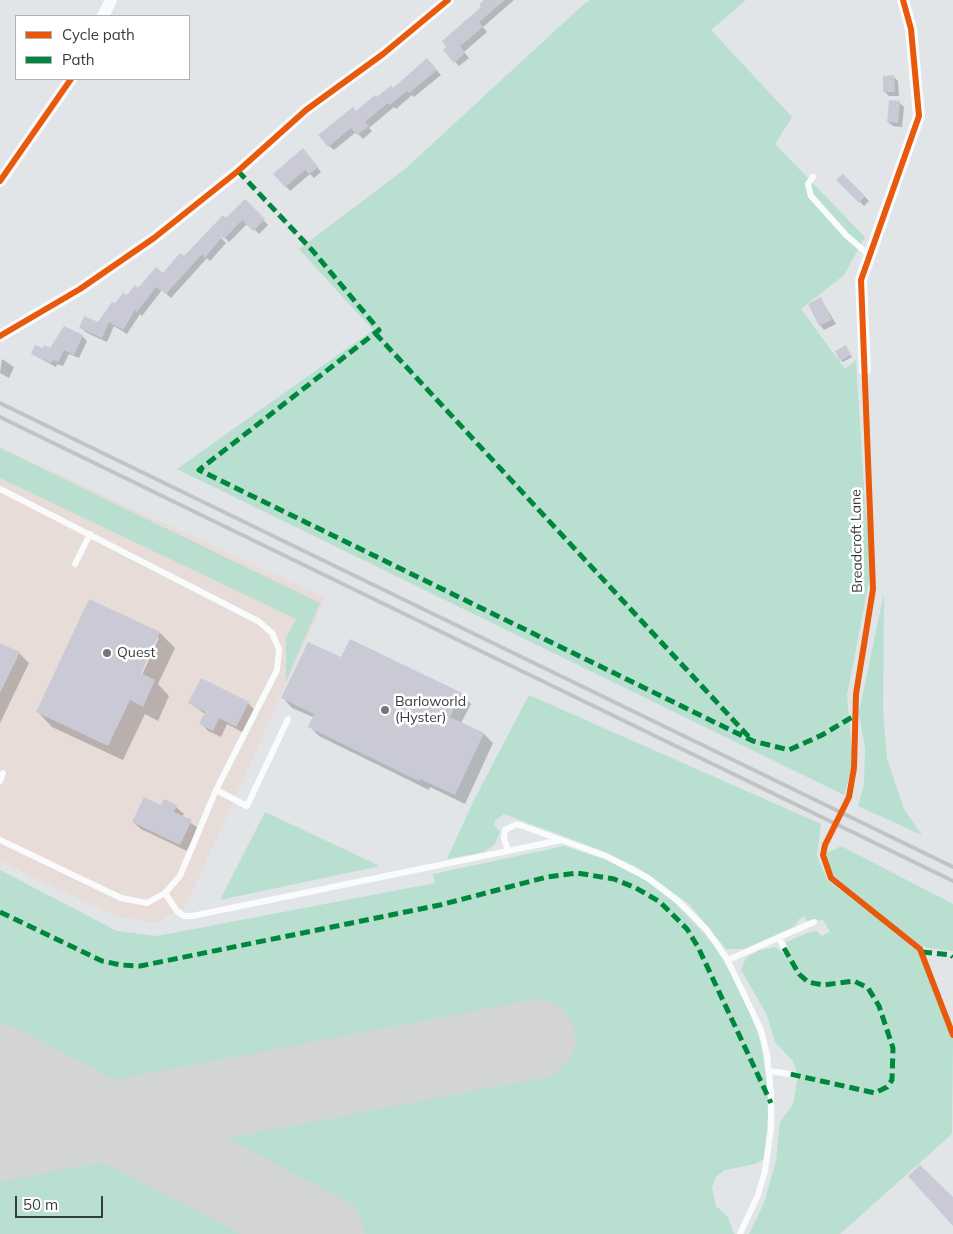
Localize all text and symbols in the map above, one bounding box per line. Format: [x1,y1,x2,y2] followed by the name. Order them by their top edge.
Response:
[15,15,190,80] legend
[62,25,135,44] text: Cycle path
[62,50,94,69] text: Path
[848,489,866,593] street label: Breadcroft Lane
[117,645,155,661] place label: Quest
[101,647,113,659] marker: Quest
[395,694,466,726] place label: Barloworld (Hyster)
[379,704,391,716] marker: Barloworld (Hyster)
[18,1186,105,1218] scale bar
[23,1195,58,1214] text: 50 m

